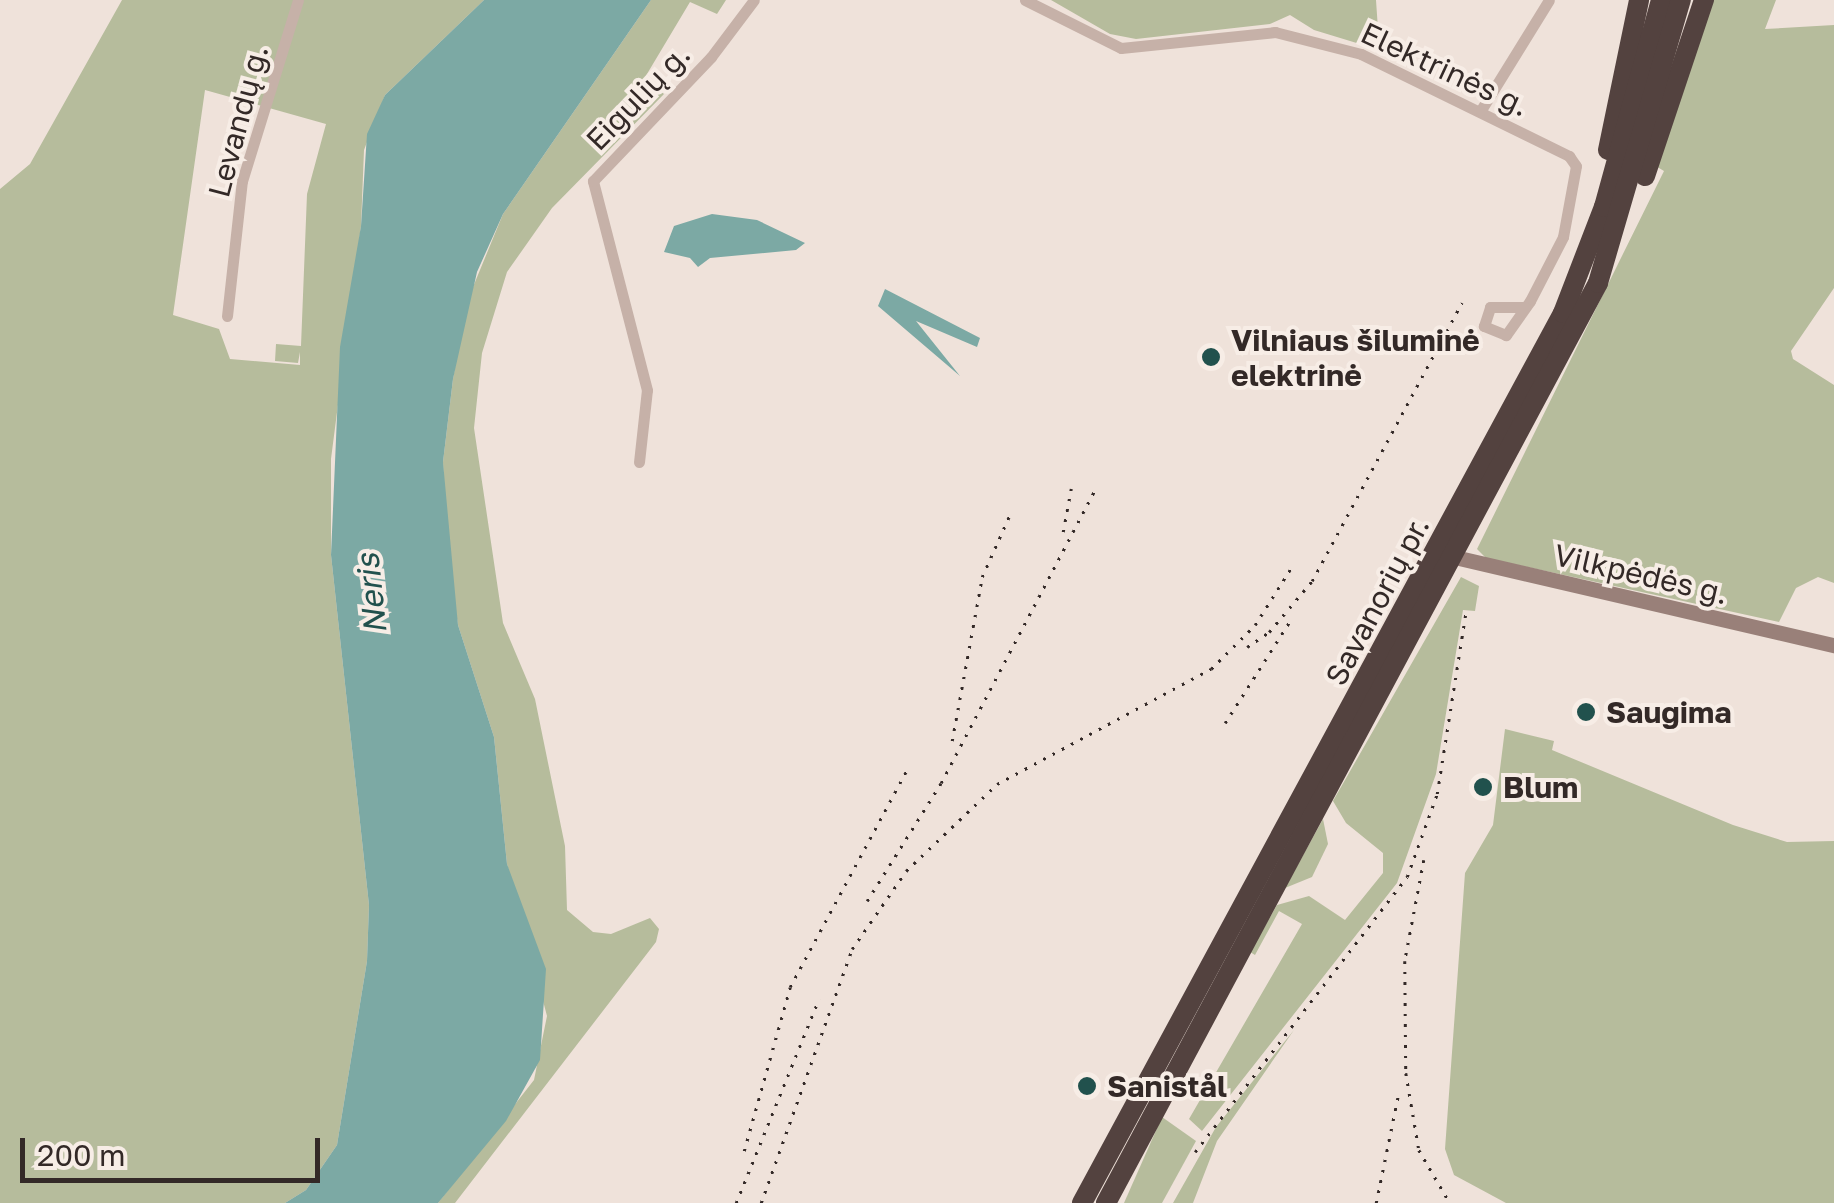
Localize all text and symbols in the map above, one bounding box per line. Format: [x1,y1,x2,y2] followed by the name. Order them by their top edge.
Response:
[1355,14,1535,124] street label: Elektrinės g.
[579,36,697,158] street label: Eigulių g.
[200,41,276,201] street label: Levandų g.
[1231,322,1480,392] place label: Vilniaus šiluminė elektrinė
[1200,346,1222,368] marker: Vilniaus šiluminė elektrinė
[1317,511,1437,691] street label: Savanorių pr.
[1551,537,1731,611] street label: Vilkpėdės g.
[348,552,394,636] water label: Neris
[1606,694,1732,730] place label: Saugima
[1575,701,1597,723] marker: Saugima
[1503,769,1578,805] place label: Blum
[1472,776,1494,798] marker: Blum
[1107,1068,1227,1104] place label: Sanistål
[1076,1075,1098,1097] marker: Sanistål
[25,1118,325,1180] scale bar
[37,1137,126,1173] text: 200 m

